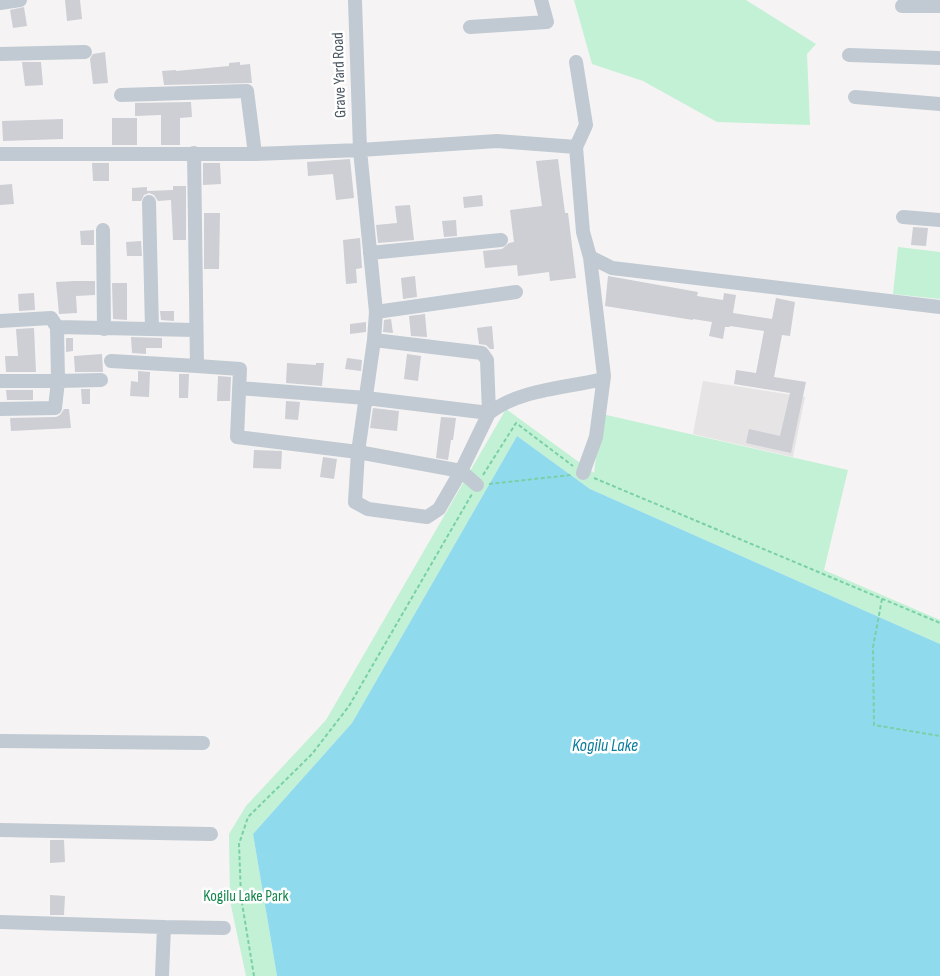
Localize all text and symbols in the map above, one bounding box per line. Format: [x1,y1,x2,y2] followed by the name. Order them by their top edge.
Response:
[329,32,351,118] street label: Grave Yard Road
[572,735,638,757] water label: Kogilu Lake
[203,887,289,907] park label: Kogilu Lake Park

